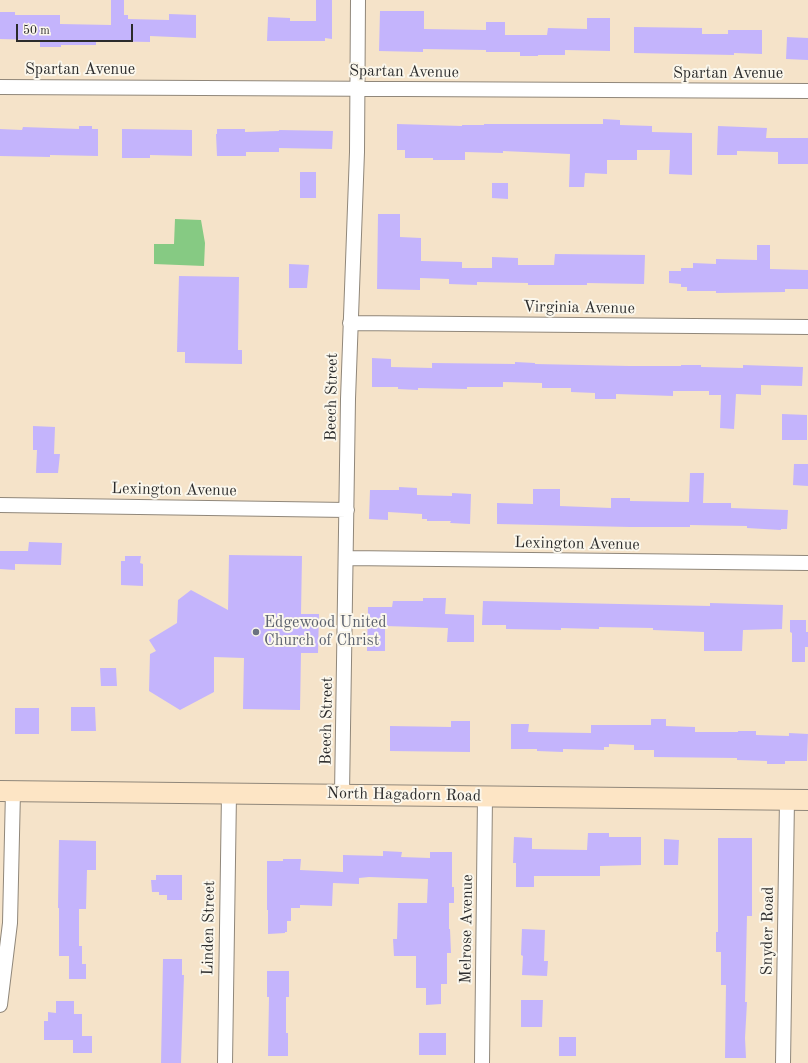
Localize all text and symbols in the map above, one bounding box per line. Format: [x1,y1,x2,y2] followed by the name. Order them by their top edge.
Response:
[18,16,135,42] scale bar
[23,25,50,37] text: 50 m
[25,60,135,80] street label: Spartan Avenue
[349,61,459,83] street label: Spartan Avenue
[673,64,783,84] street label: Spartan Avenue
[523,297,635,319] street label: Virginia Avenue
[322,353,342,441] street label: Beech Street
[111,479,237,501] street label: Lexington Avenue
[514,533,640,555] street label: Lexington Avenue
[264,613,386,651] place label: Edgewood United Church of Christ
[251,627,261,637] marker: Edgewood United Church of Christ
[317,677,337,765] street label: Beech Street
[327,784,481,806] street label: North Hagadorn Road
[456,874,478,984] street label: Melrose Avenue
[199,880,219,976] street label: Linden Street
[758,887,778,975] street label: Snyder Road

